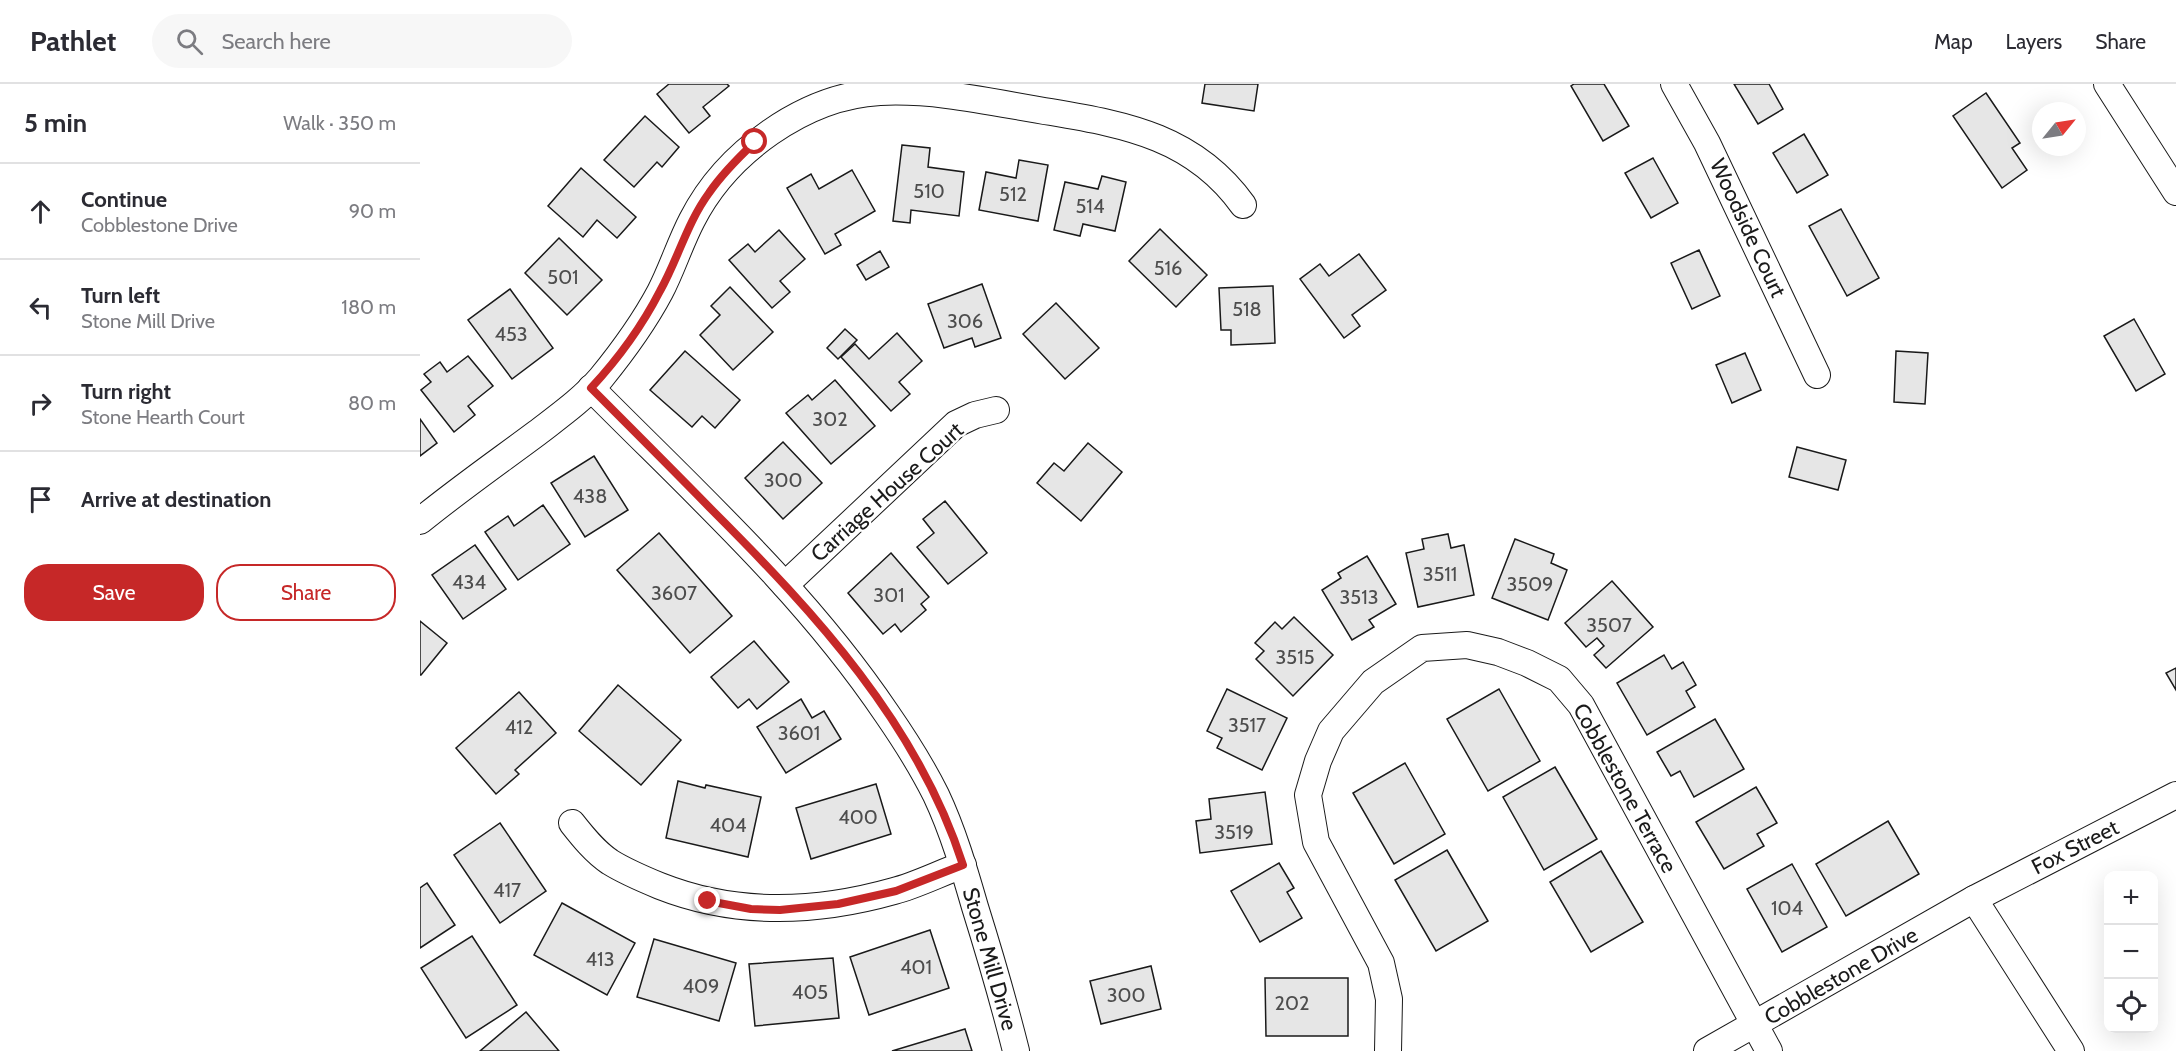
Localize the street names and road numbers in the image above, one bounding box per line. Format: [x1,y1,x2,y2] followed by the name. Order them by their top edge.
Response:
[1704,154,1792,302] street label: Woodside Court
[805,416,969,568] street label: Carriage House Court
[1567,698,1683,878] street label: Cobblestone Terrace
[2027,813,2124,880] street label: Fox Street
[957,884,1023,1034] street label: Stone Mill Drive
[1760,921,1922,1031] street label: Cobblestone Drive

